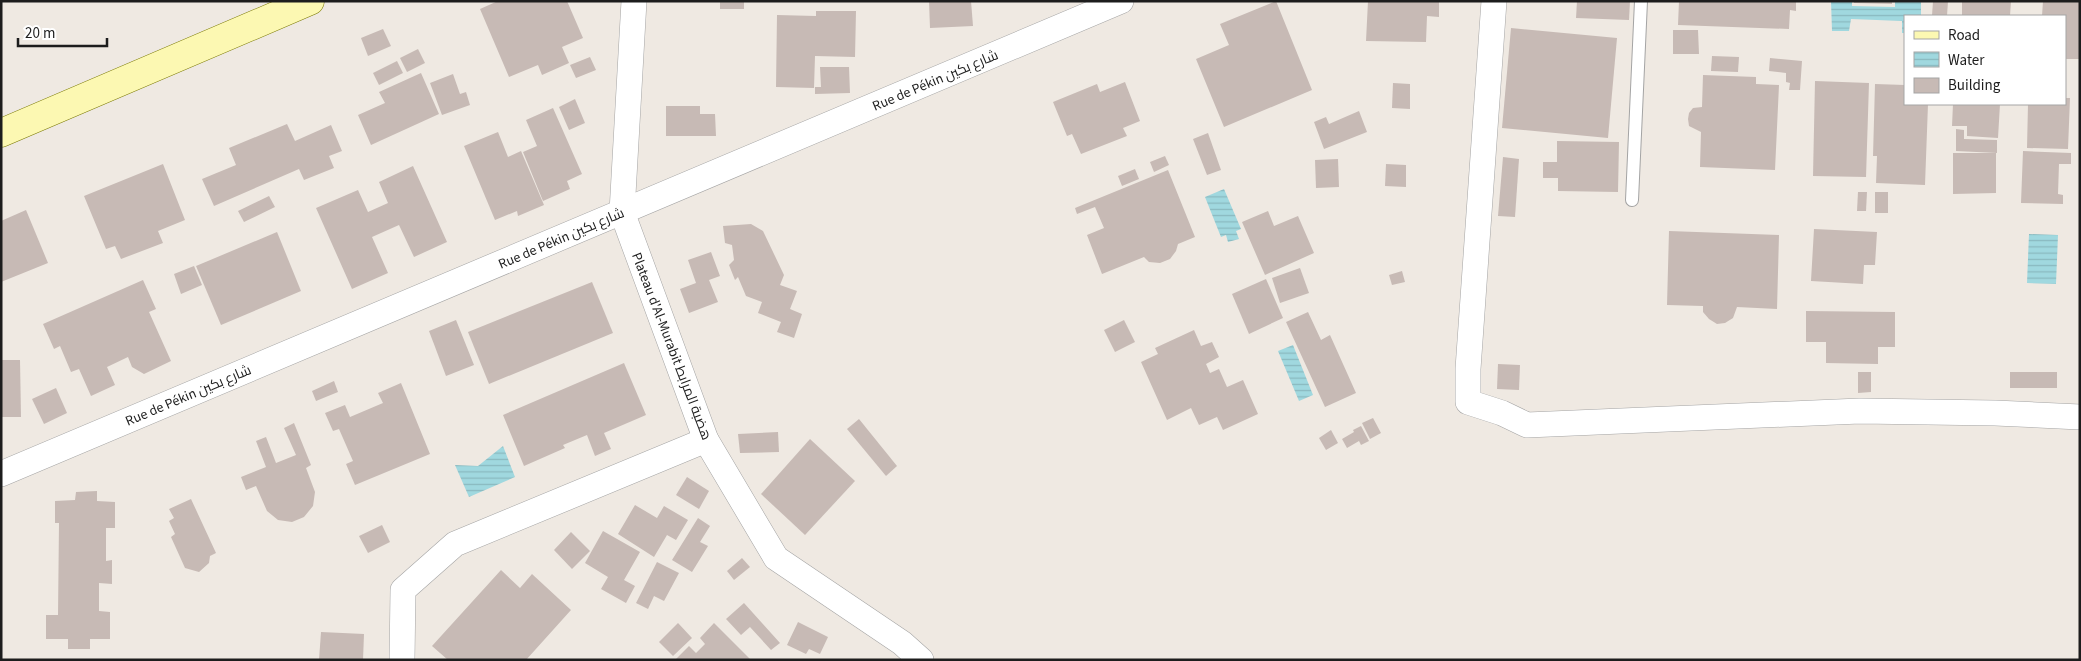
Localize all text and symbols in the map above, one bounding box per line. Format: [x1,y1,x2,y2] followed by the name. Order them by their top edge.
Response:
[18,15,106,47] scale bar
[1904,15,2066,105] legend
[25,23,55,44] text: 20 m
[1948,25,1980,46] text: Road
[869,45,1001,116] street label: Rue de Pékin شارع بكين
[1948,50,1985,71] text: Water
[1948,75,2001,96] text: Building
[495,203,627,274] street label: Rue de Pékin شارع بكين
[626,250,716,443] street label: Plateau d'Al-Murabit هضبة المرابط
[122,360,254,431] street label: Rue de Pékin شارع بكين

